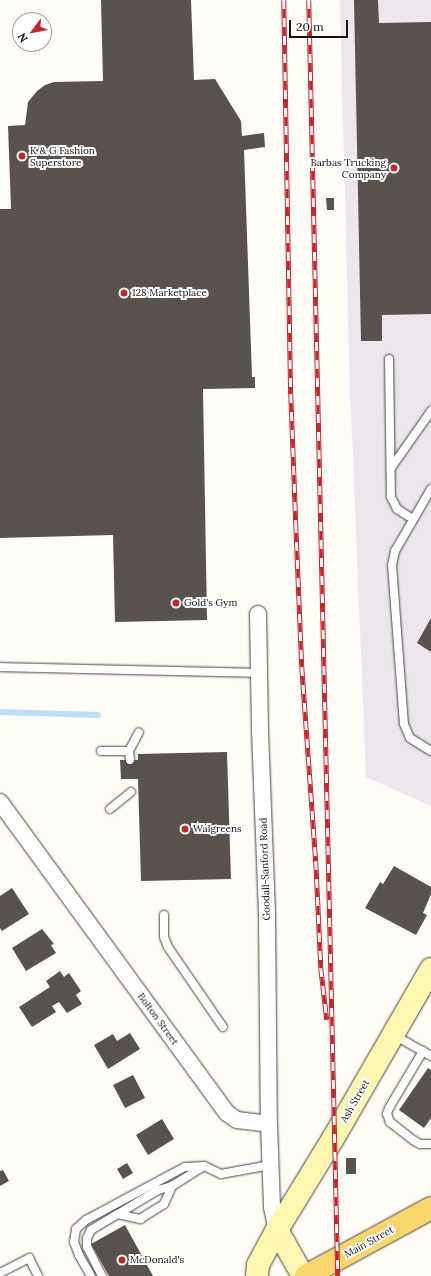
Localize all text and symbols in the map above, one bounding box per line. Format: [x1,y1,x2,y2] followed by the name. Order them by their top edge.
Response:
[12,12,52,52] north arrow
[291,12,350,38] scale bar
[296,19,324,34] text: 20 m
[14,31,31,45] text: N
[30,144,95,168] place label: K & G Fashion Superstore
[17,151,27,161] marker: K & G Fashion Superstore
[310,156,386,180] place label: Barbas Trucking Company
[389,163,399,173] marker: Barbas Trucking Company
[132,287,207,299] place label: 128 Marketplace
[119,288,129,298] marker: 128 Marketplace
[184,597,237,609] place label: Gold's Gym
[171,598,181,608] marker: Gold's Gym
[257,817,273,921] street label: Goodall-Sanford Road
[193,823,242,835] place label: Walgreens
[180,824,190,834] marker: Walgreens
[135,991,181,1047] street label: Bolton Street
[338,1077,372,1125] street label: Ash Street
[342,1224,396,1260] street label: Main Street
[130,1254,184,1266] place label: McDonald's
[117,1255,127,1265] marker: McDonald's

